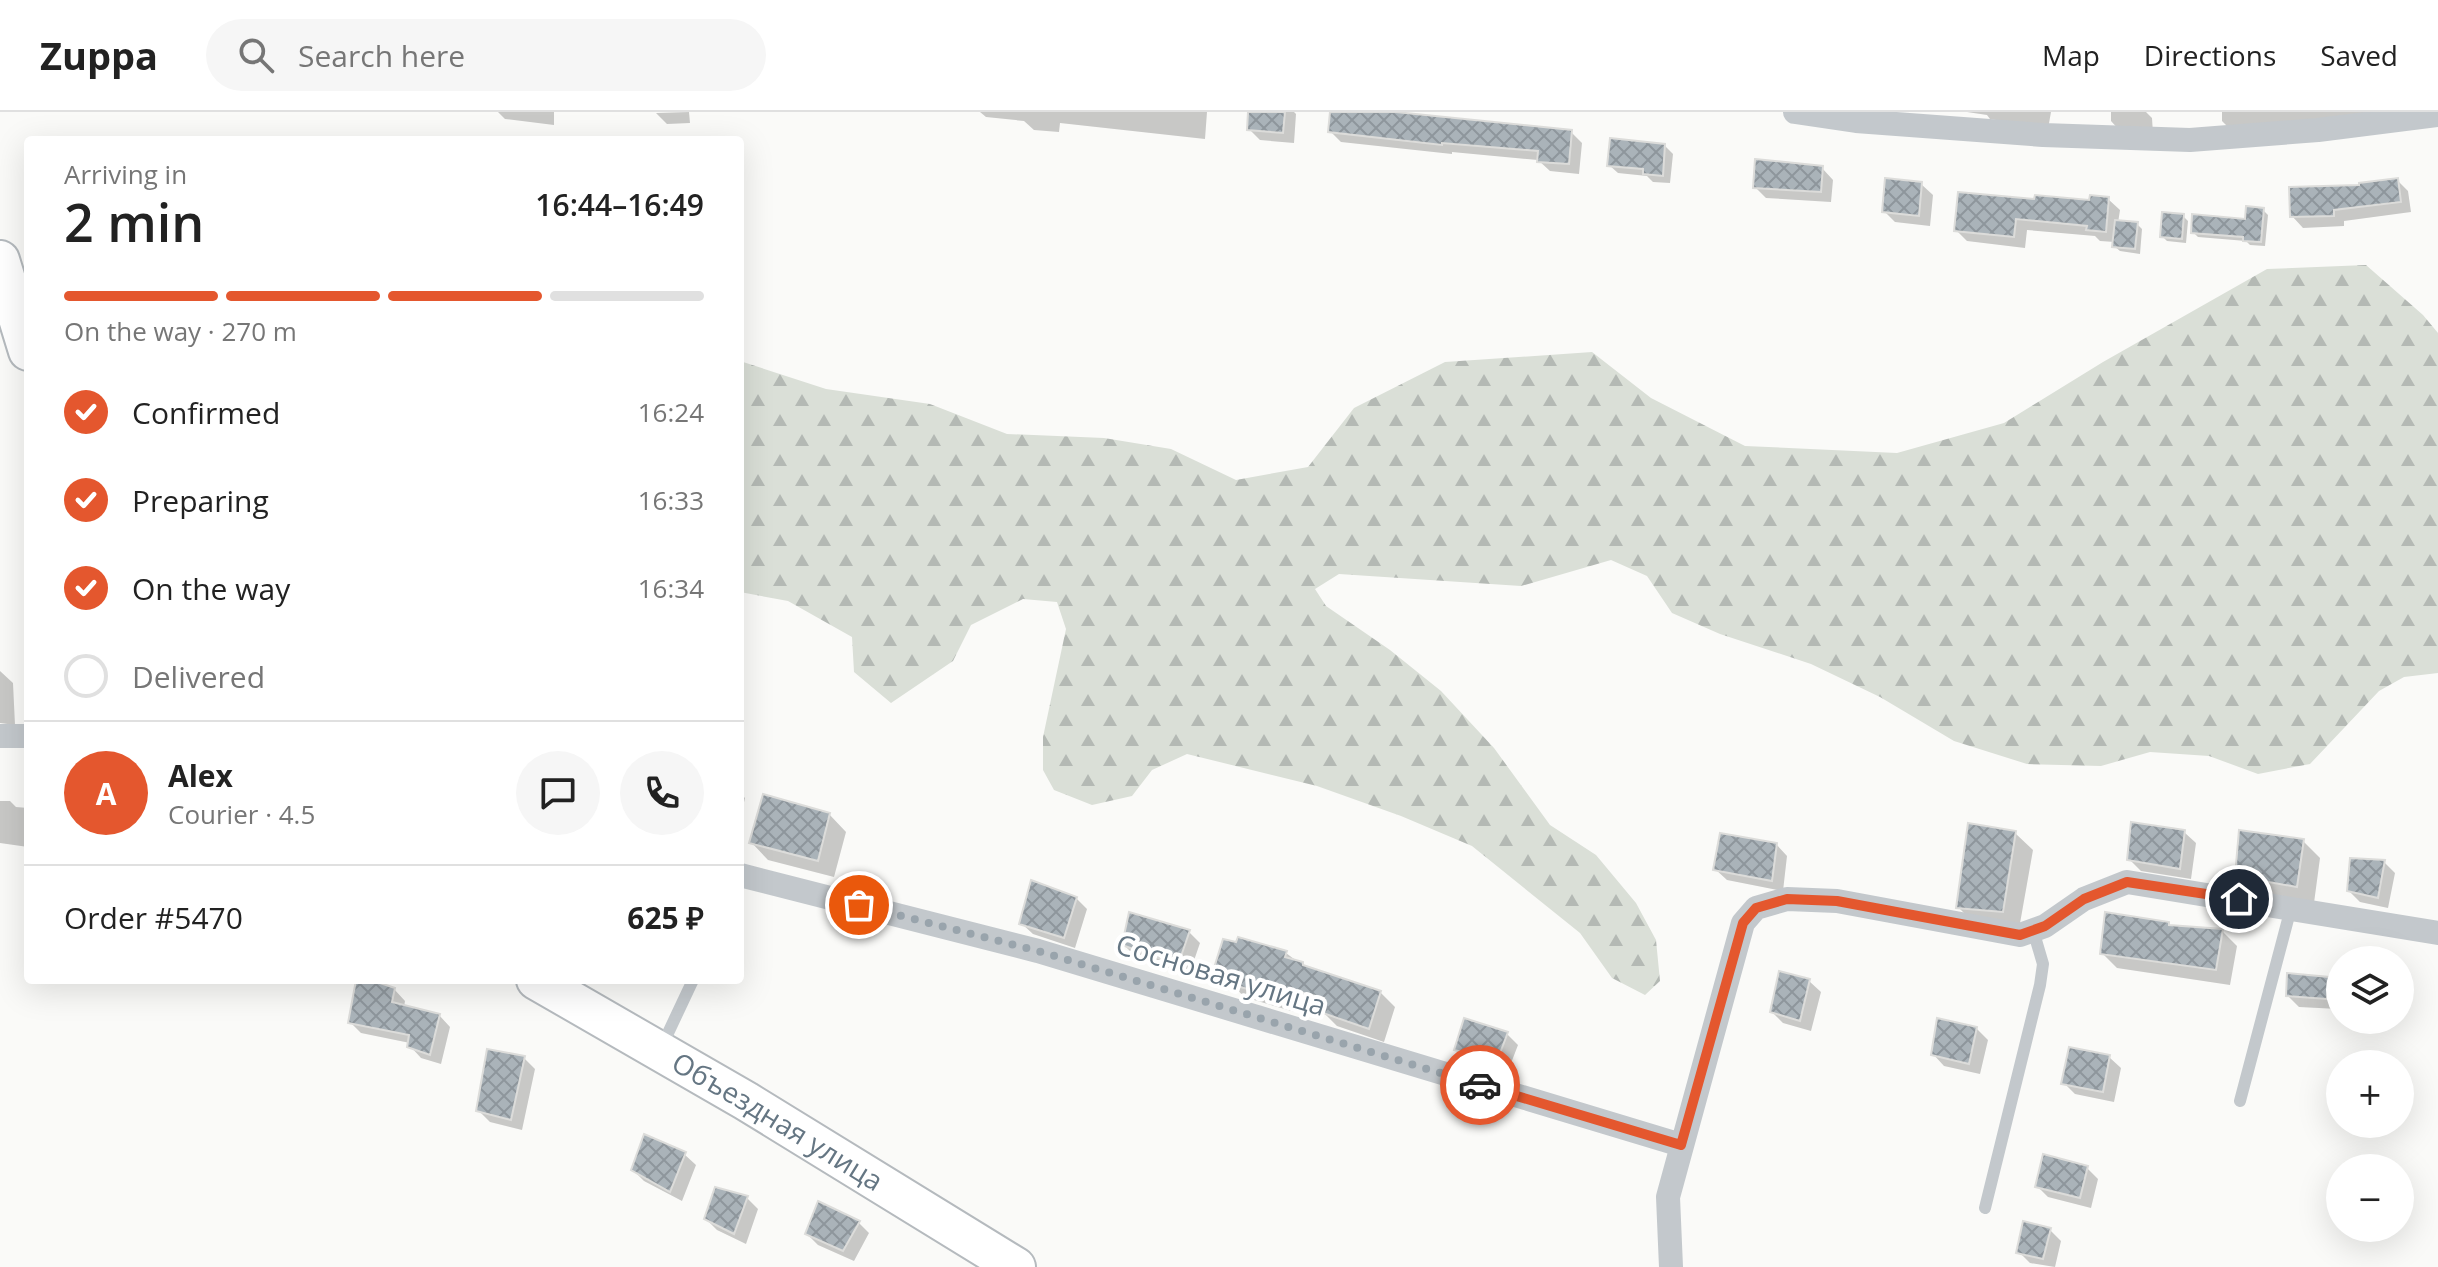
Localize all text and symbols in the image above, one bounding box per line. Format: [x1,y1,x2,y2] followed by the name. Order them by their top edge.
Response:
[206,19,766,91] search box
[40,29,158,81] text: Zuppa
[234,33,278,77] icon: search
[298,35,465,76] text: Search here
[2042,36,2100,74] text: Map
[2144,36,2276,74] text: Directions
[2320,36,2398,74] text: Saved
[64,156,187,192] text: Arriving in
[535,184,704,225] text: 16:44–16:49
[64,186,204,257] text: 2 min
[64,313,297,349] text: On the way · 270 m
[64,390,108,434] icon: check
[132,392,280,433] text: Confirmed
[638,394,704,430] text: 16:24
[64,478,108,522] icon: check
[132,480,269,521] text: Preparing
[638,482,704,518] text: 16:33
[64,566,108,610] icon: check
[132,568,290,609] text: On the way
[638,570,704,606] text: 16:34
[132,656,265,697] text: Delivered
[516,751,600,835] button: chat
[620,751,704,835] button: phone
[168,755,233,796] text: Alex
[96,773,116,814] text: A
[168,796,315,832] text: Courier · 4.5
[2205,865,2273,933] pin
[825,871,893,939] pin
[2217,877,2261,921] icon: home
[837,883,881,927] icon: bag
[64,897,243,938] text: Order #5470
[627,897,704,938] text: 625 ₽
[1112,924,1331,1024] street label: Сосновая улица
[2326,946,2414,1242] map controls
[2326,946,2414,1034] button: layers
[666,1043,891,1199] street label: Объездная улица
[1440,1045,1520,1125] courier
[2326,1050,2414,1138] button: +
[1458,1063,1502,1107] icon: car
[2326,1154,2414,1242] button: −

